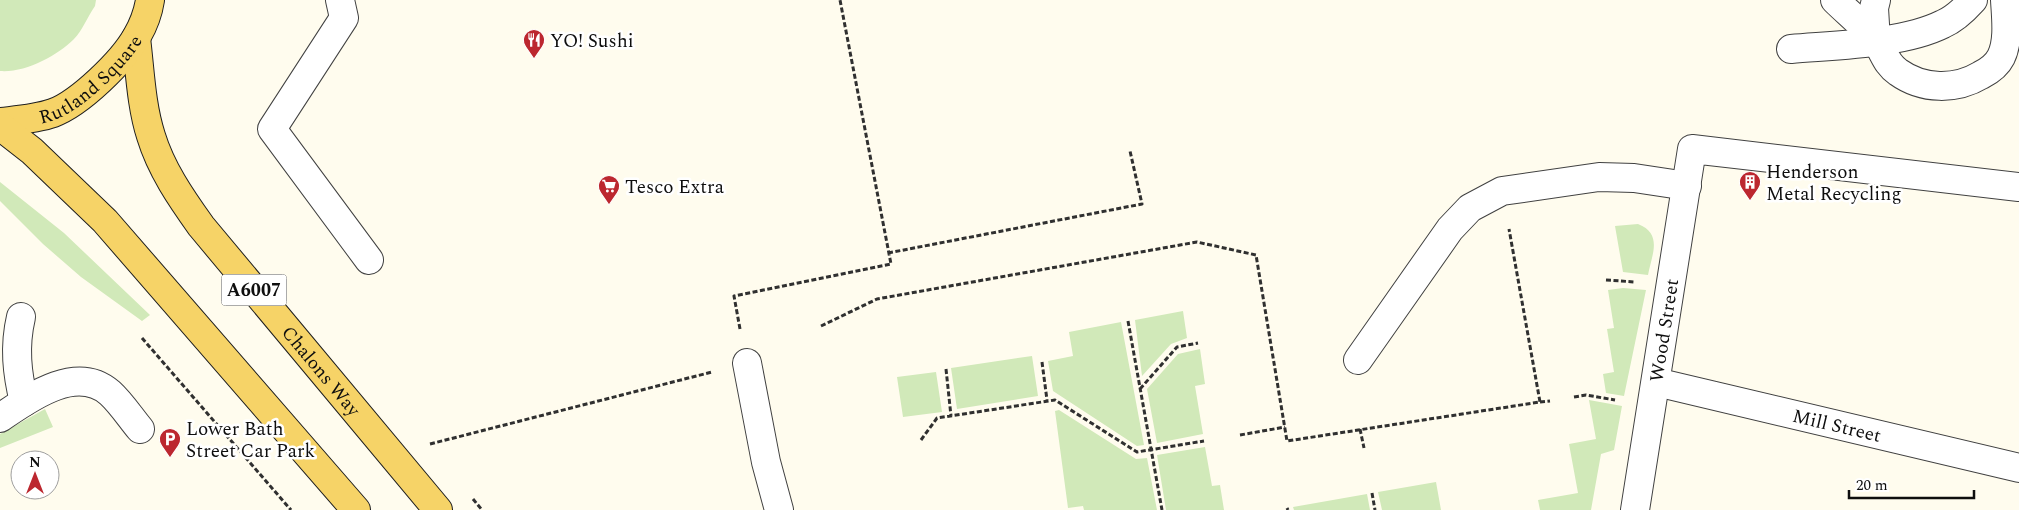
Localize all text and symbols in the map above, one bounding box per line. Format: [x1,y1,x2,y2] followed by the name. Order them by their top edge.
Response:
[550,27,634,56] place label: YO! Sushi
[522,28,546,59] restaurant icon: YO! Sushi
[36,29,150,132] street label: Rutland Square
[1766,158,1902,209] place label: Henderson Metal Recycling
[1738,170,1762,201] building icon: Henderson Metal Recycling
[625,173,725,202] place label: Tesco Extra
[597,174,621,205] supermarket icon: Tesco Extra
[222,274,286,306] road number: A6007
[1642,276,1687,384] street label: Wood Street
[274,320,368,424] street label: Chalons Way
[1789,402,1884,451] street label: Mill Street
[186,415,316,466] place label: Lower Bath Street Car Park
[158,427,182,458] parking icon: Lower Bath Street Car Park
[10,450,60,500] north arrow
[29,452,41,473] text: N
[1849,468,1974,500] scale bar
[1856,474,1888,497] text: 20 m

